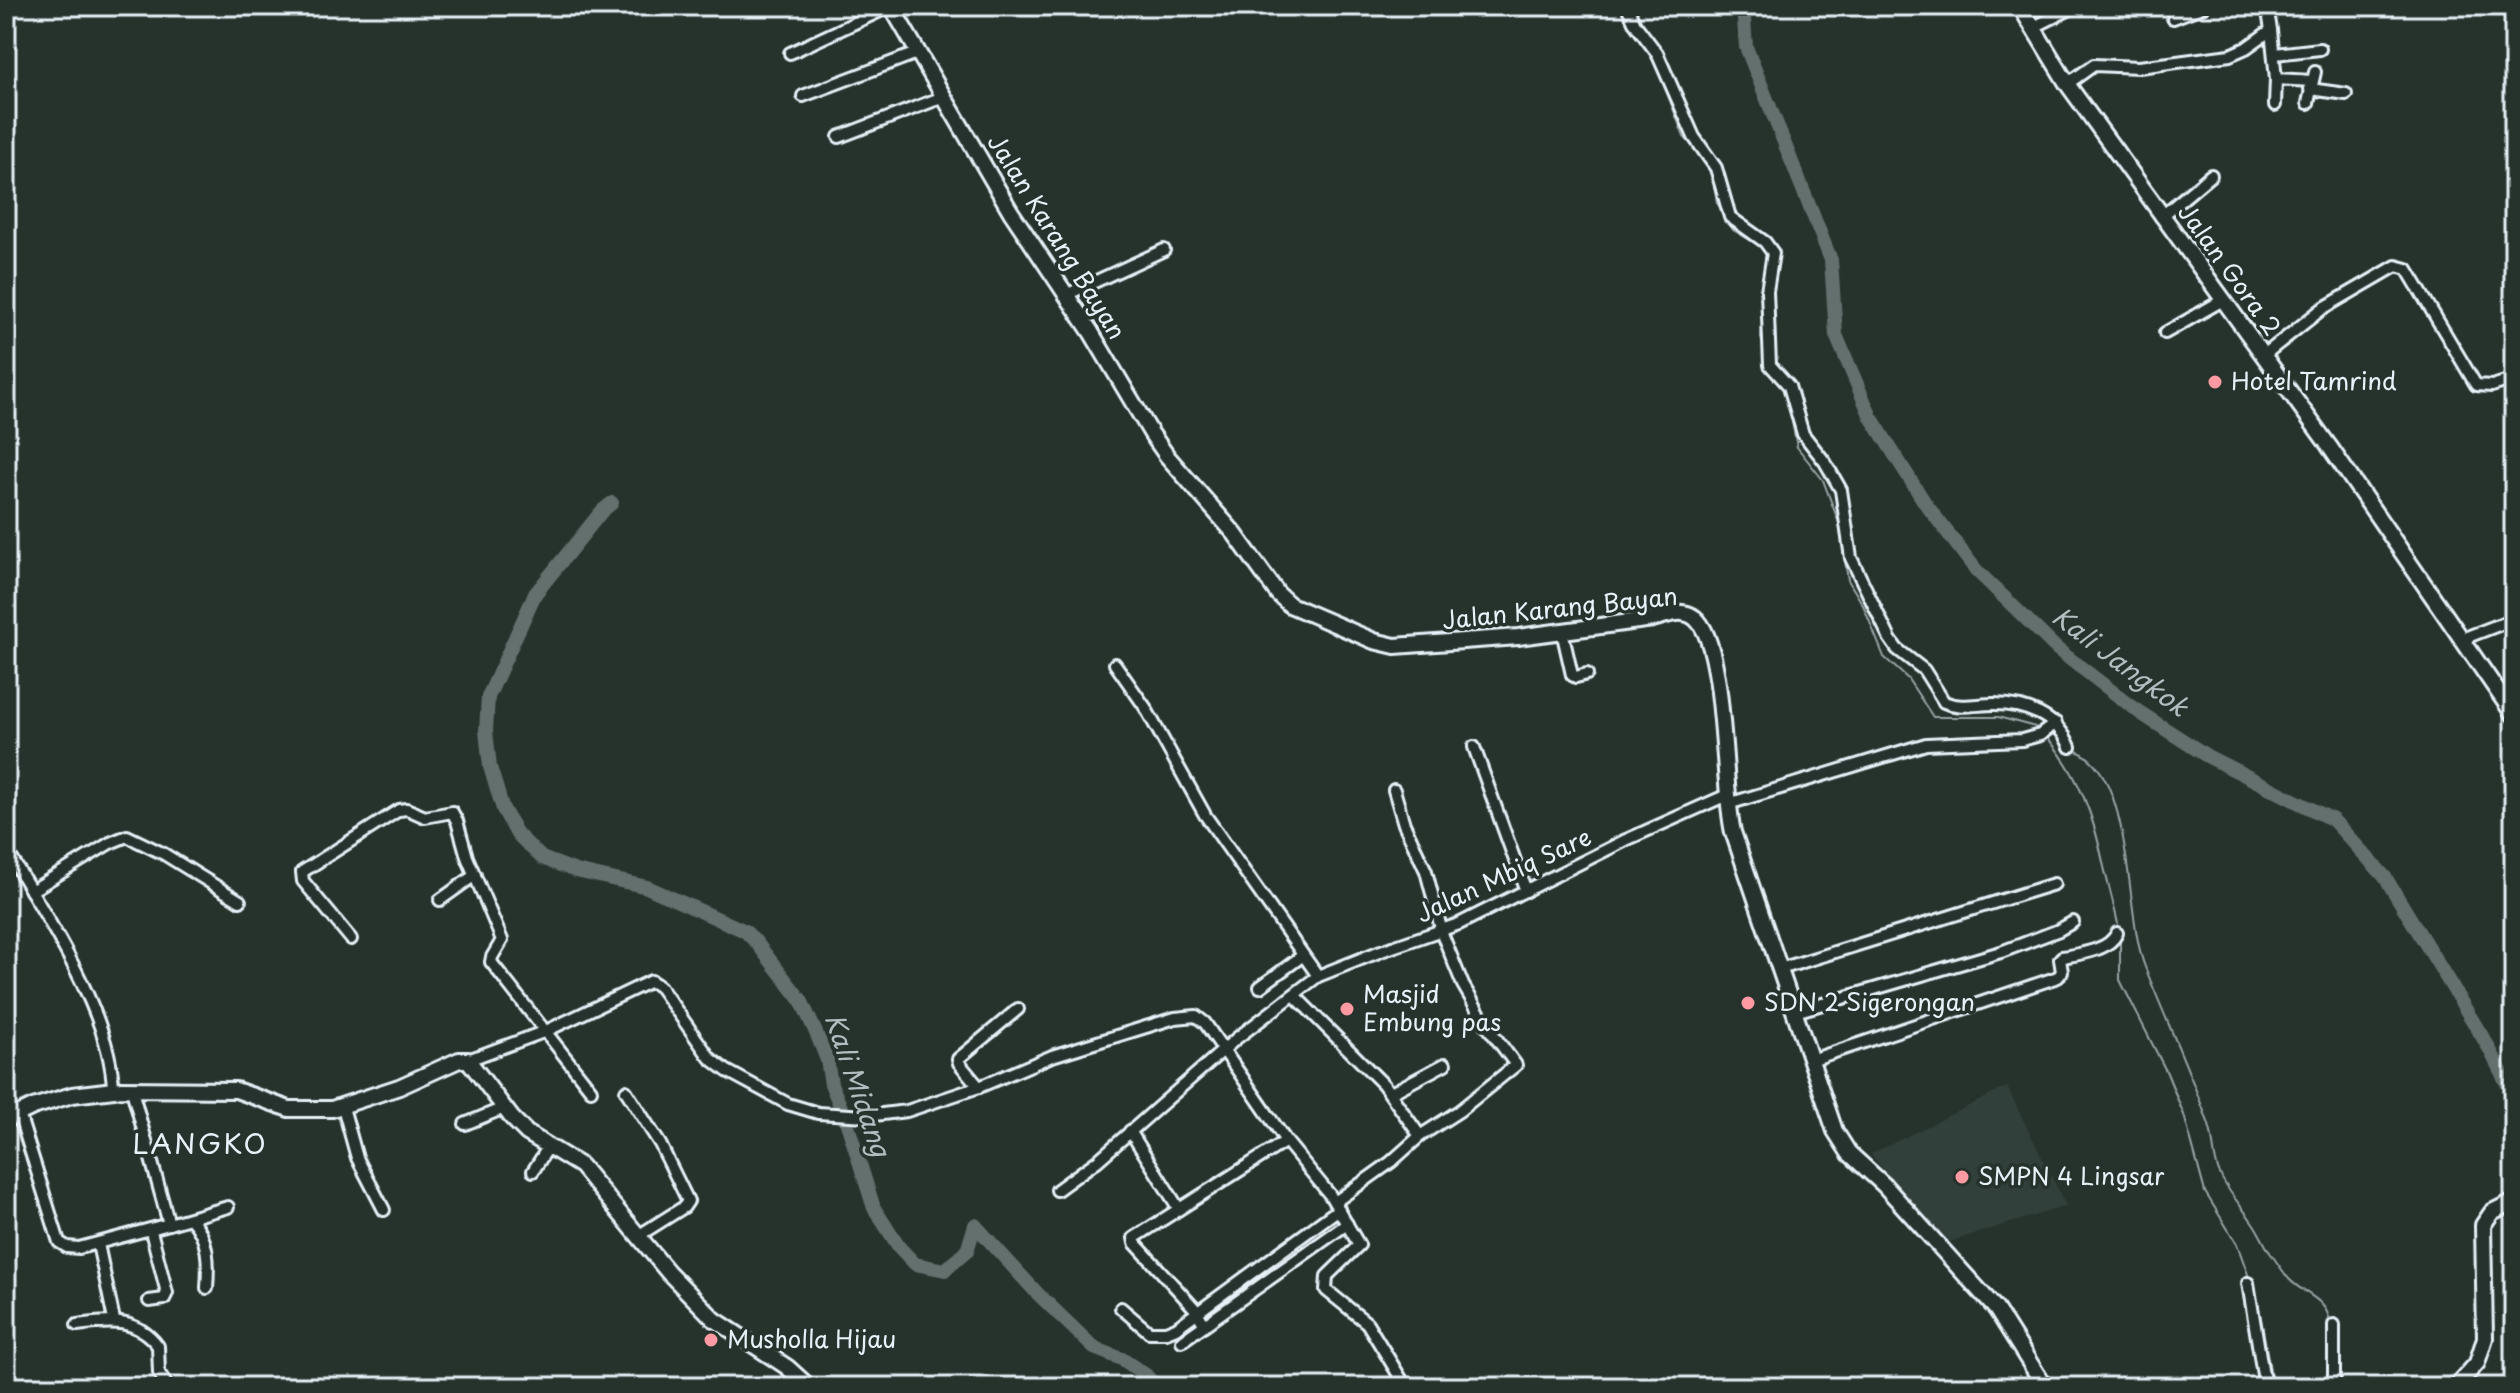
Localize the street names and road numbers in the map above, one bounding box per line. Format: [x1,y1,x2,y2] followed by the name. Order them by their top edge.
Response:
[980,126,1136,346] street label: Jalan Karang Bayan
[2170,195,2291,342] street label: Jalan Gora 2
[1440,577,1679,637] street label: Jalan Karang Bayan
[1410,818,1597,931] street label: Jalan Mbiq Sare

